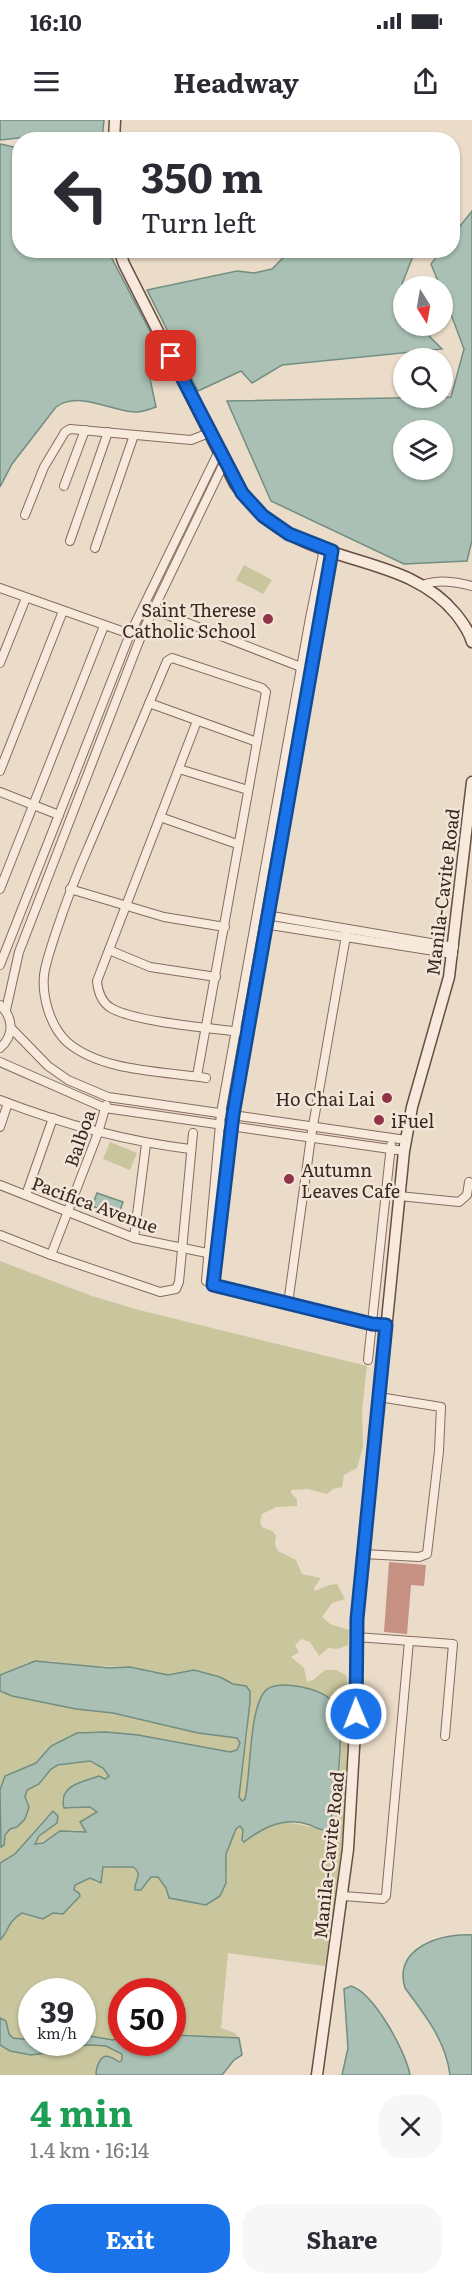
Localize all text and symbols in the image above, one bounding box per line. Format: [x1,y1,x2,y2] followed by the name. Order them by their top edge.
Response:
[30,5,82,38] text: 16:10
[173,61,299,101] text: Headway
[30,65,63,98] icon: menu
[409,65,442,98] icon: share
[141,144,263,206] text: 350 m
[42,156,120,234] icon: left
[141,201,256,241] text: Turn left
[393,276,453,336] north arrow
[393,276,453,480] map controls
[145,330,196,381] pin
[154,339,187,372] icon: arrive
[393,348,453,408] button: search
[393,420,453,480] button: layers
[122,596,256,644] place label: Saint Therese Catholic School
[261,612,275,626] marker: Saint Therese Catholic School
[418,807,466,977] street label: Manila-Cavite Road
[275,1085,375,1112] place label: Ho Chai Lai
[380,1091,394,1105] marker: Ho Chai Lai
[57,1106,101,1170] street label: Balboa
[391,1107,434,1134] place label: iFuel
[372,1113,386,1127] marker: iFuel
[301,1156,400,1204] place label: Autumn Leaves Cafe
[28,1169,162,1239] street label: Pacifica Avenue
[282,1172,296,1186] marker: Autumn Leaves Cafe
[324,1682,388,1746] position arrow
[306,1770,350,1940] street label: Manila-Cavite Road
[108,1978,186,2056] speed limit sign: 50
[40,1988,74,2032] text: 39
[37,2021,77,2044] text: km/h
[30,2085,133,2138] text: 4 min
[379,2095,442,2158] button: close
[30,2134,149,2164] text: 1.4 km · 16:14
[30,2204,230,2273] button: Exit
[242,2204,442,2273] button: Share

